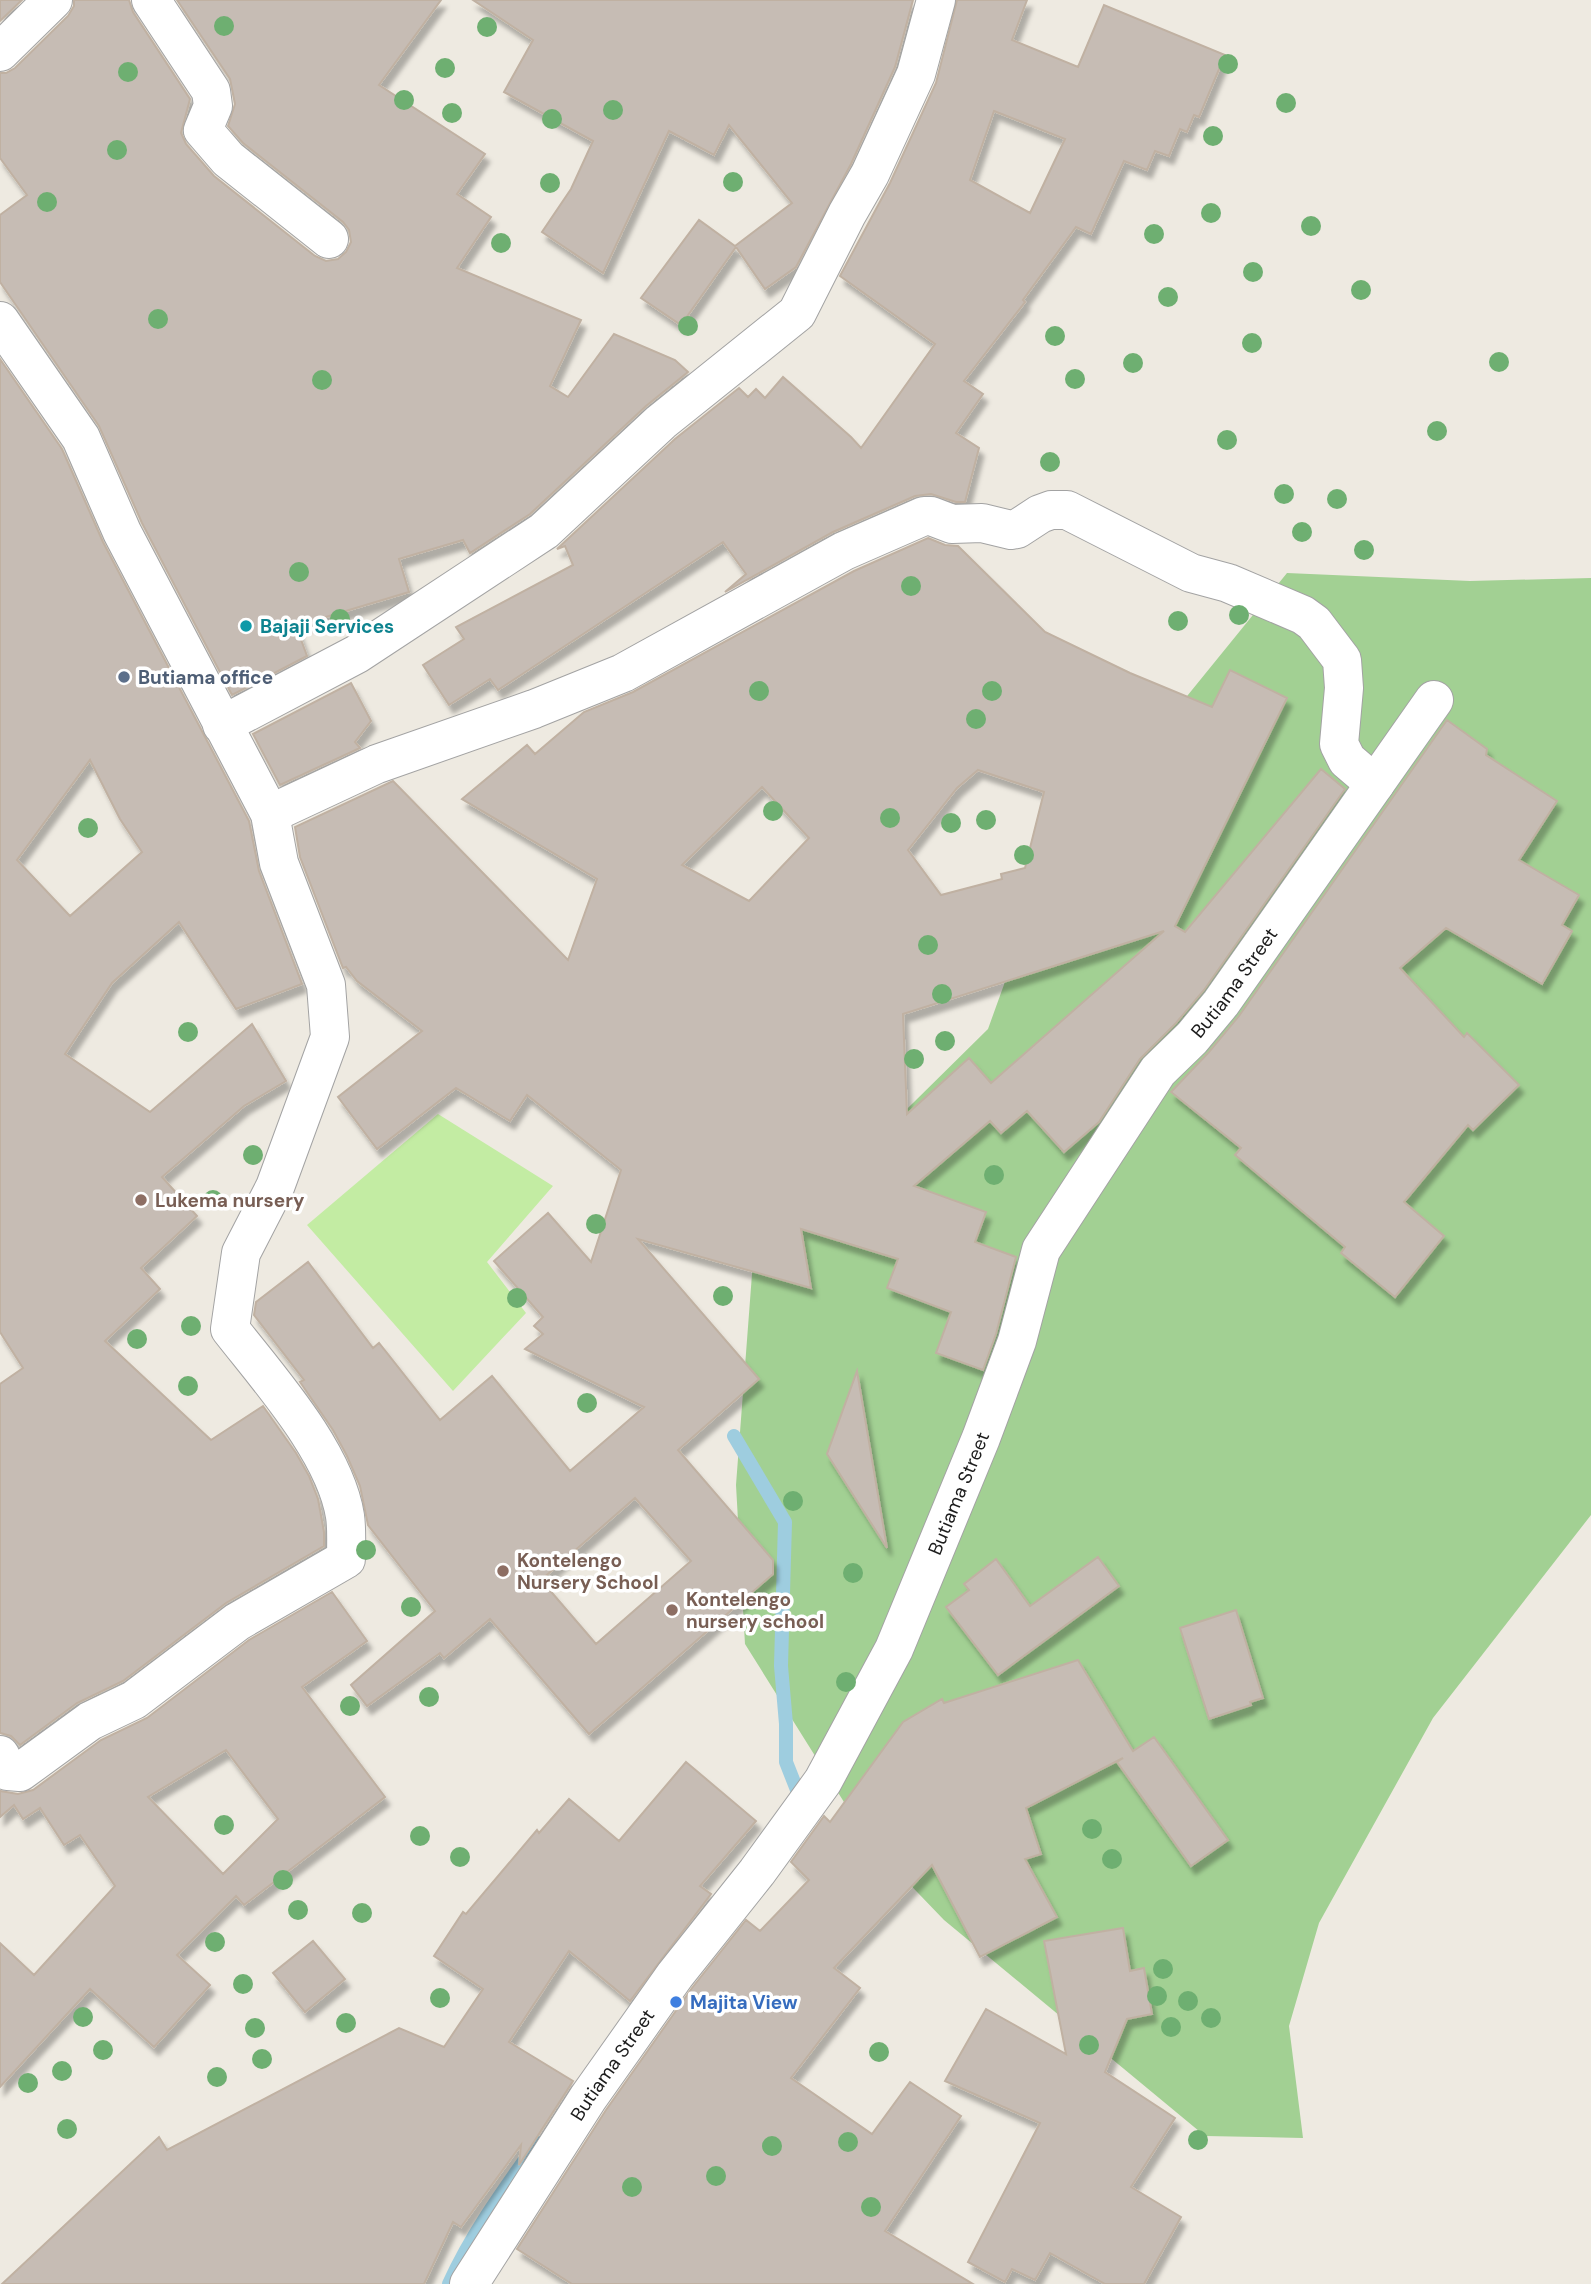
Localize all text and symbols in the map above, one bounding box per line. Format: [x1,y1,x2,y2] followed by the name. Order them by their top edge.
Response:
[260,614,394,639] place label: Bajaji Services
[238,618,254,634] marker: Bajaji Services
[138,665,273,690] place label: Butiama office
[116,669,132,685] marker: Butiama office
[1185,923,1283,1043] street label: Butiama Street
[155,1188,305,1213] place label: Lukema nursery
[133,1192,149,1208] marker: Lukema nursery
[922,1428,995,1558] street label: Butiama Street
[517,1548,659,1595] place label: Kontelengo Nursery School
[495,1563,511,1579] marker: Kontelengo Nursery School
[686,1587,824,1634] place label: Kontelengo nursery school
[664,1602,680,1618] marker: Kontelengo nursery school
[690,1990,798,2015] place label: Majita View
[668,1994,684,2010] marker: Majita View
[564,2004,660,2125] street label: Butiama Street

